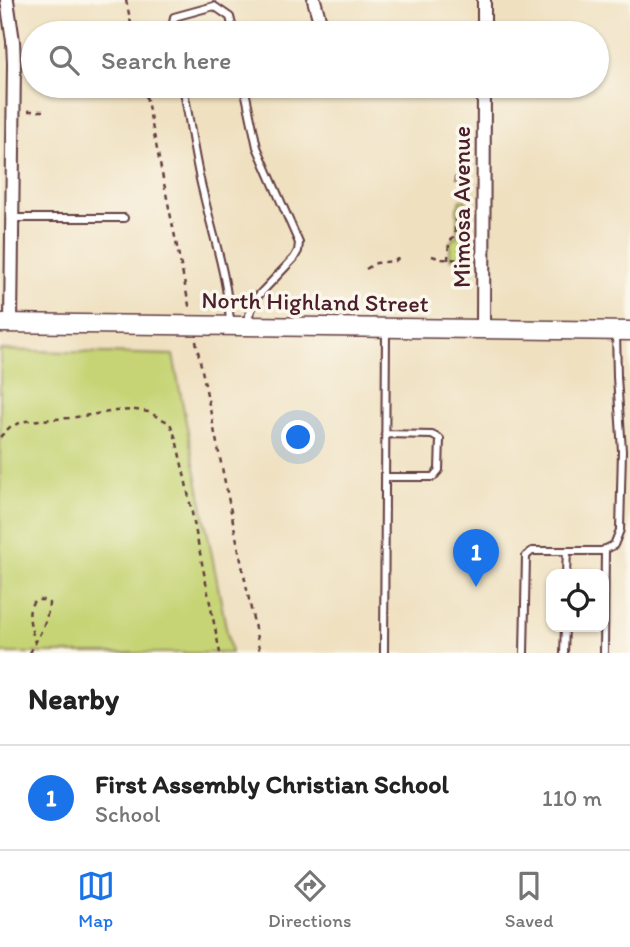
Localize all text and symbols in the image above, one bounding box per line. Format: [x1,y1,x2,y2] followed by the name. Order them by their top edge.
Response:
[21,21,609,98] search box
[45,41,83,79] icon: search
[101,44,231,76] text: Search here
[447,126,476,288] street label: Mimosa Avenue
[201,285,429,318] street label: North Highland Street
[281,420,315,454] your location
[453,529,499,587] pin: 1
[546,569,609,632] map controls
[546,569,609,632] button: locate
[28,680,119,717] text: Nearby
[95,768,449,800] text: First Assembly Christian School
[46,784,56,812] text: 1
[542,784,602,812] text: 110 m
[95,800,160,828] text: School
[77,867,115,932] tab: Map
[268,867,352,932] tab: Directions
[505,867,553,932] tab: Saved

